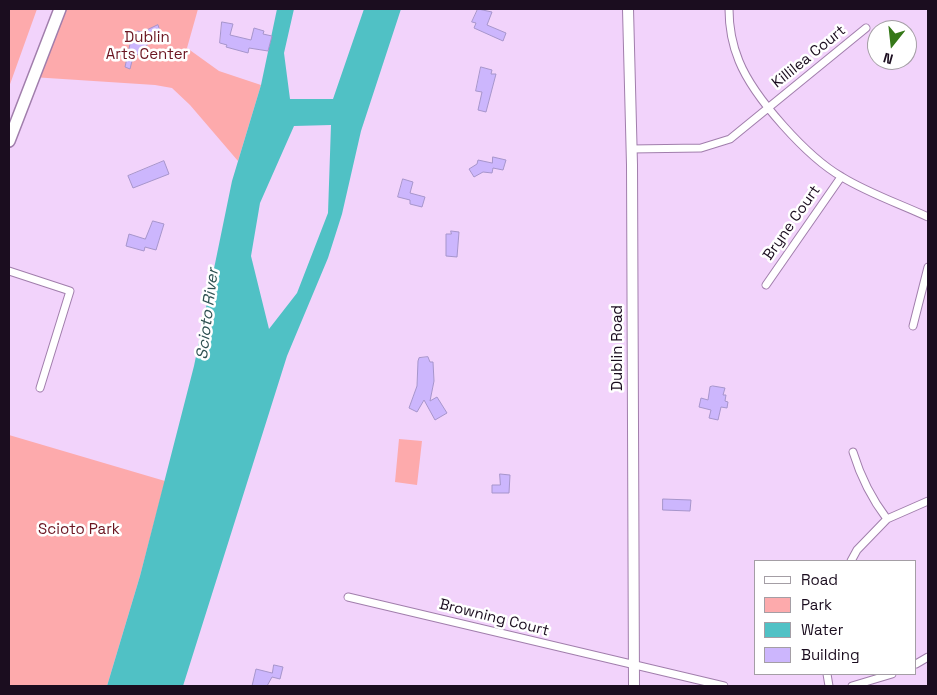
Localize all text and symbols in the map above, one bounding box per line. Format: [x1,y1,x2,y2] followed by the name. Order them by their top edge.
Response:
[867,20,917,70] north arrow
[769,22,849,92] street label: Killilea Court
[106,29,188,64] park label: Dublin Arts Center
[881,49,895,68] text: N
[760,182,824,264] street label: Bryne Court
[193,267,223,361] water label: Scioto River
[609,305,627,391] street label: Dublin Road
[38,521,120,539] park label: Scioto Park
[754,560,917,675] legend
[801,570,838,589] text: Road
[801,595,832,614] text: Park
[437,596,551,640] street label: Browning Court
[801,620,843,639] text: Water
[801,645,860,664] text: Building

